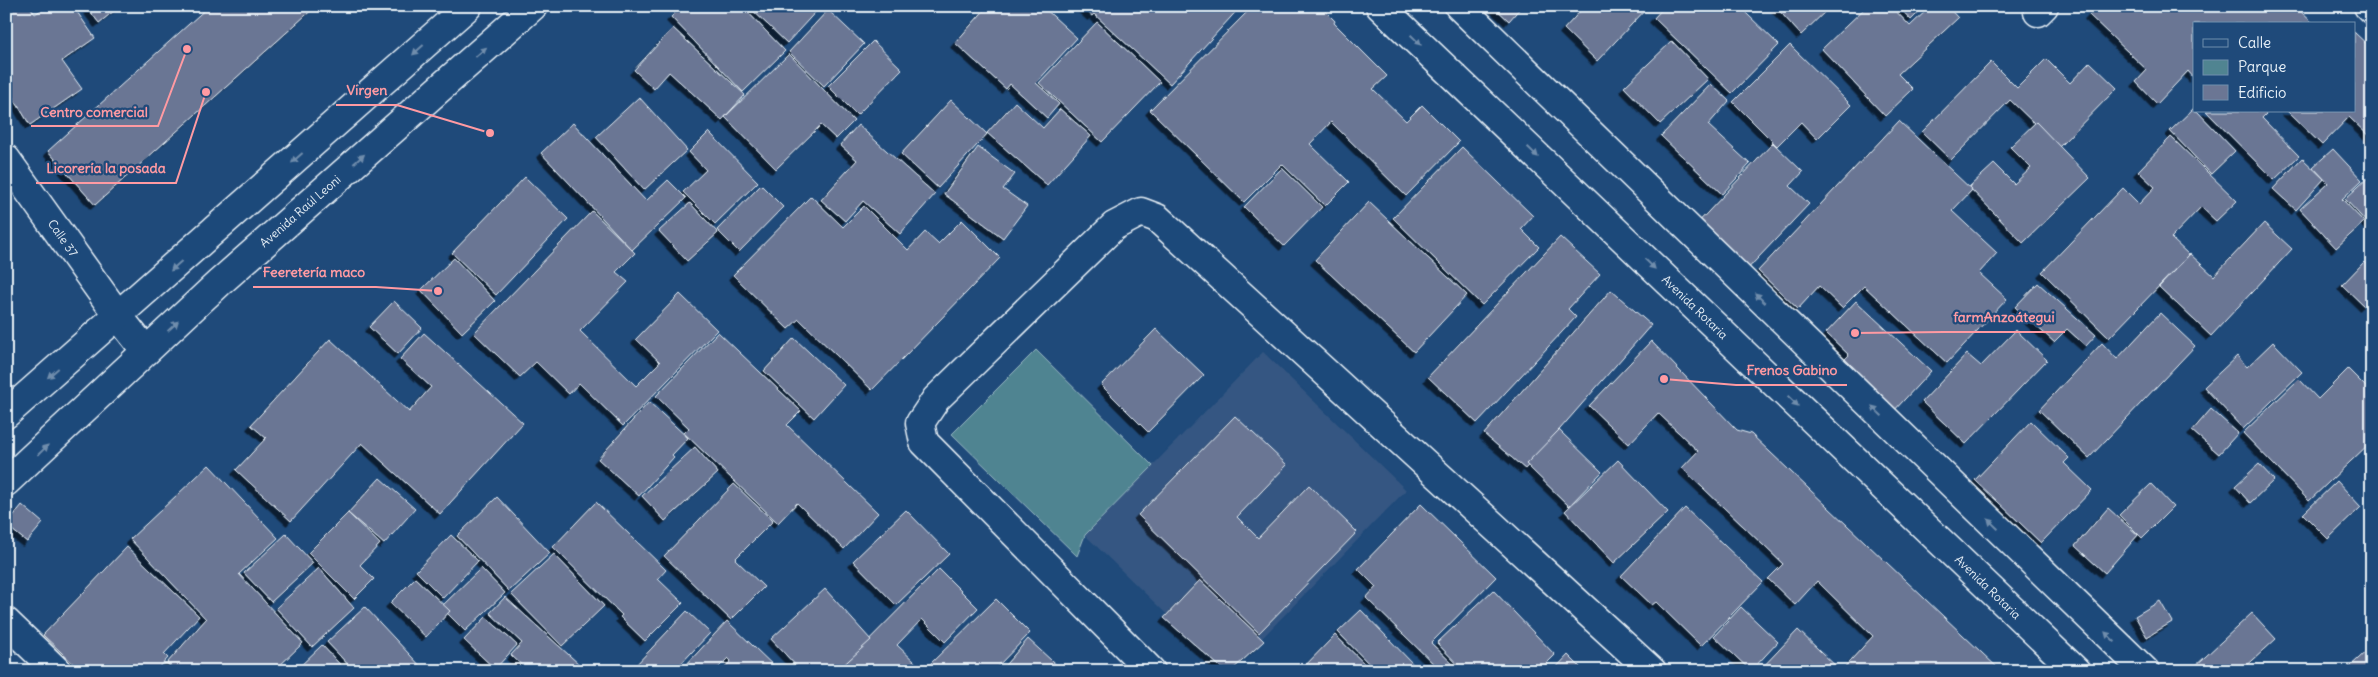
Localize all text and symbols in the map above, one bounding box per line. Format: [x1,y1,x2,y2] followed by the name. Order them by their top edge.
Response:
[2193,22,2356,112] legend
[2238,33,2271,52] text: Calle
[1409,34,1421,46] one-way arrow
[413,44,425,56] one-way arrow
[475,46,487,58] one-way arrow
[2238,57,2286,76] text: Parque
[336,76,397,105] callout: Virgen
[347,81,387,99] text: Virgen
[2238,83,2286,102] text: Edificio
[31,97,158,126] callout: Centro comercial
[40,103,148,121] text: Centro comercial
[1527,146,1539,158] one-way arrow
[292,152,304,164] one-way arrow
[36,154,176,183] callout: Licorería la posada
[353,154,366,165] one-way arrow
[46,159,166,177] text: Licorería la posada
[256,172,344,250] street label: Avenida Raúl Leoni
[45,216,81,260] street label: Calle 37
[253,258,376,287] callout: Feeretería maco
[1644,258,1656,270] one-way arrow
[170,260,182,272] one-way arrow
[263,263,365,281] text: Feeretería maco
[1659,272,1731,342] street label: Avenida Rotaria
[1754,292,1766,304] one-way arrow
[1944,303,2065,332] callout: farmAnzoátegui
[1953,308,2055,326] text: farmAnzoátegui
[167,320,179,332] one-way arrow
[1736,356,1847,385] callout: Frenos Gabino
[1747,361,1838,379] text: Frenos Gabino
[47,368,60,379] one-way arrow
[1787,395,1799,407] one-way arrow
[1871,405,1883,417] one-way arrow
[36,444,48,456] one-way arrow
[1988,518,2000,530] one-way arrow
[1952,552,2024,622] street label: Avenida Rotaria
[2104,631,2116,643] one-way arrow

